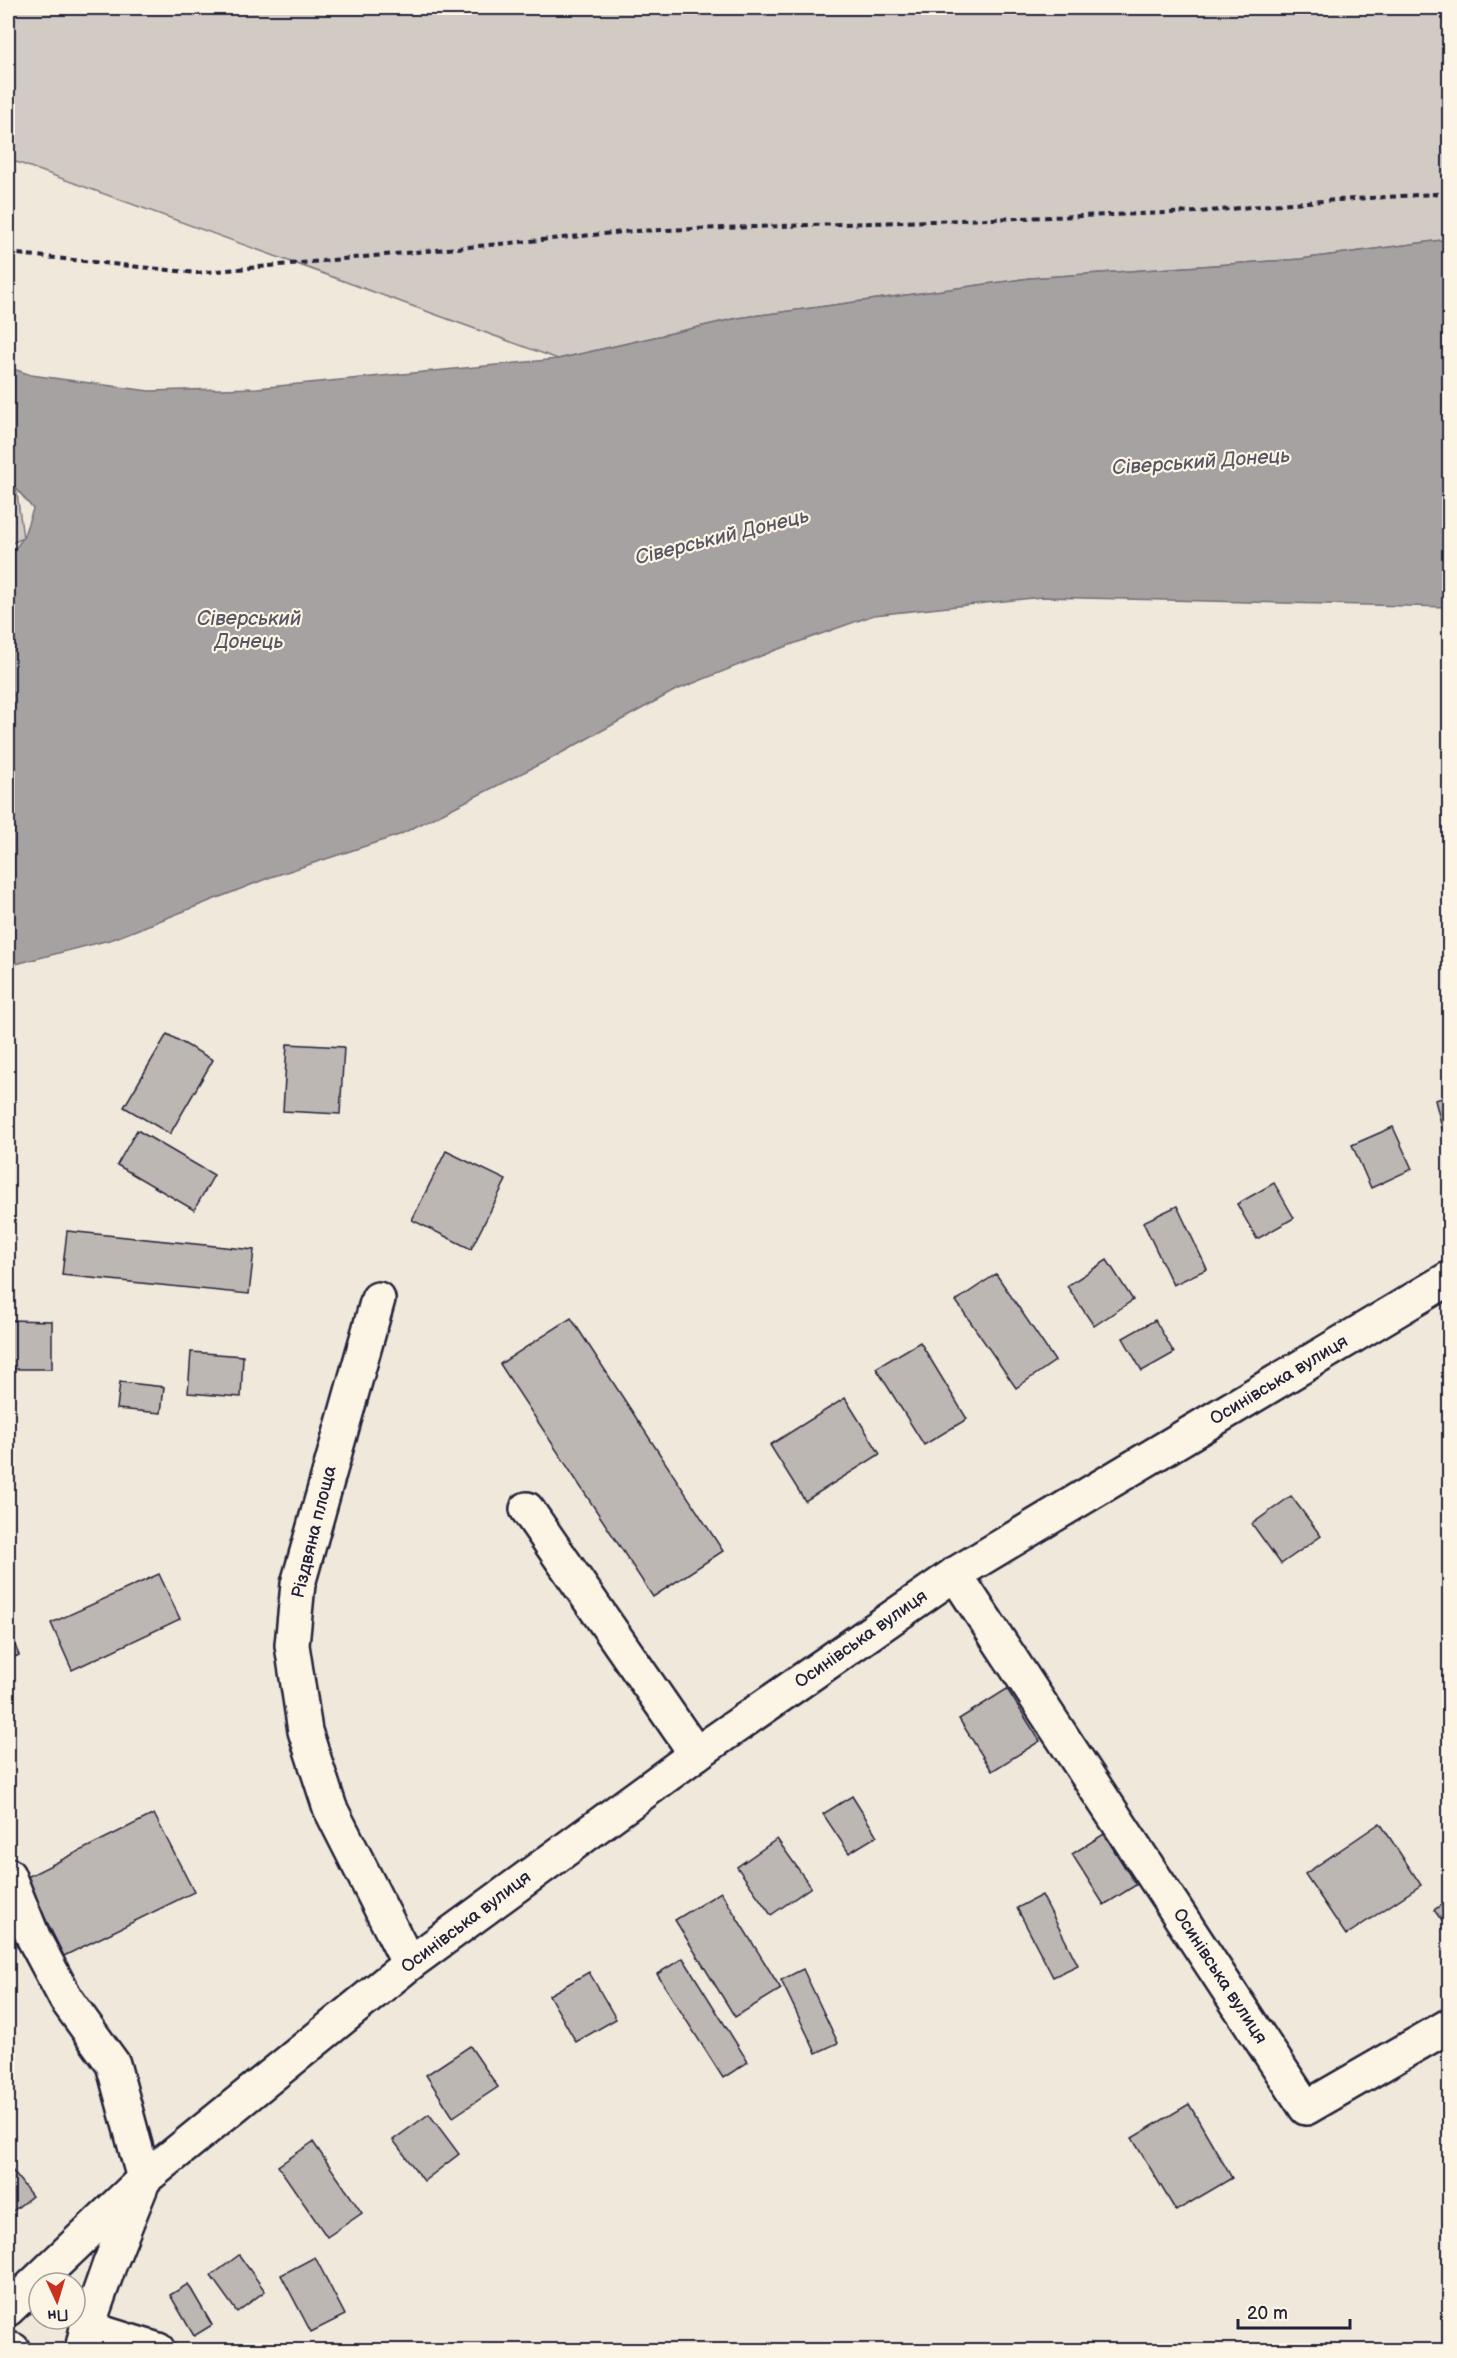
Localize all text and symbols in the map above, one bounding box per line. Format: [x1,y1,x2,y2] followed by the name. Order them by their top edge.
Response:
[1111,444,1291,480] water label: Сіверський Донець
[633,504,812,570] water label: Сіверський Донець
[197,607,302,654] water label: Сіверський Донець
[1206,1331,1352,1429] street label: Осинівська вулиця
[287,1463,341,1601] street label: Різдвяна площа
[791,1585,931,1693] street label: Осинівська вулиця
[397,1866,535,1978] street label: Осинівська вулиця
[1168,1904,1272,2048] street label: Осинівська вулиця
[27,2271,87,2331] north arrow
[1238,2292,1350,2330] scale bar
[1247,2303,1288,2324] text: 20 m
[47,2304,69,2325] text: Пн

